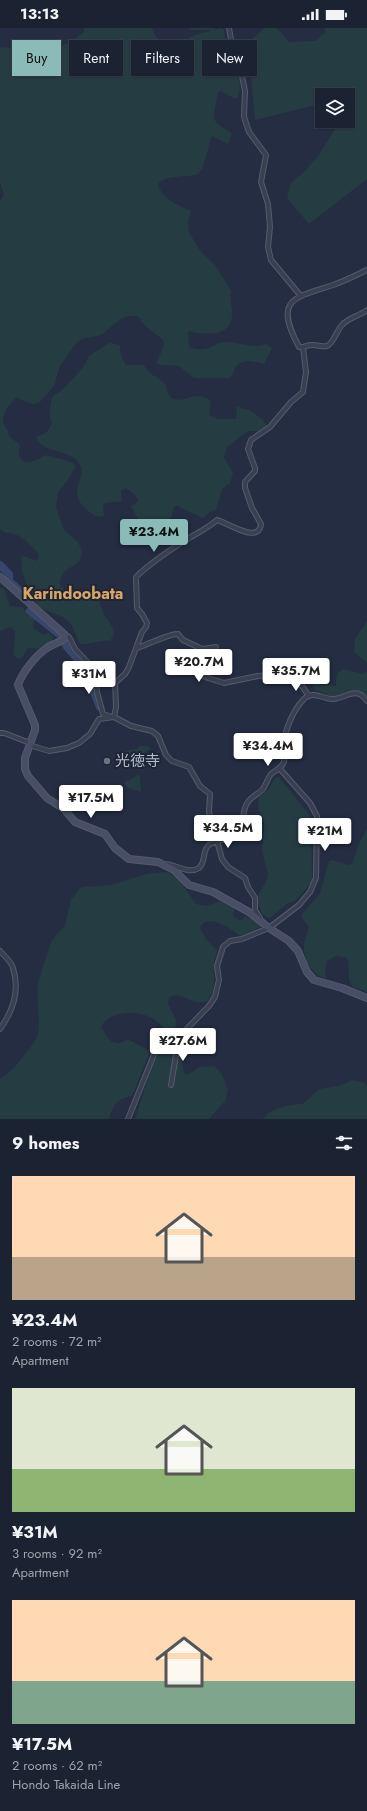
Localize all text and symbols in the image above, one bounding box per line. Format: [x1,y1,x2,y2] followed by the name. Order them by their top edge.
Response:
[20,3,59,25] text: 13:13
[12,40,61,76] chip: Buy
[69,40,123,76] chip: Rent
[131,40,194,76] chip: Filters
[202,40,257,76] chip: New
[315,88,355,128] map controls
[315,88,355,128] button: layers
[121,519,187,553] pin: ¥23.4M
[129,522,179,541] text: ¥23.4M
[23,582,123,605] district label: Karindoobata
[166,649,232,683] pin: ¥20.7M
[174,652,224,671] text: ¥20.7M
[263,658,329,692] pin: ¥35.7M
[65,661,113,695] pin: ¥31M
[272,661,320,680] text: ¥35.7M
[72,664,106,683] text: ¥31M
[235,733,301,767] pin: ¥34.4M
[243,736,293,755] text: ¥34.4M
[115,750,160,772] place label: 光徳寺
[102,756,112,766] marker: 光徳寺
[58,785,124,819] pin: ¥17.5M
[68,788,114,807] text: ¥17.5M
[195,815,261,849] pin: ¥34.5M
[203,818,253,837] text: ¥34.5M
[301,818,349,852] pin: ¥21M
[307,821,343,840] text: ¥21M
[150,1028,216,1062] pin: ¥27.6M
[159,1031,207,1050] text: ¥27.6M
[12,1131,80,1155] text: 9 homes
[333,1132,355,1154] icon: filters
[148,1202,220,1274] icon: home
[12,1308,77,1332] text: ¥23.4M
[12,1332,102,1351] text: 2 rooms · 72 m²
[12,1351,69,1370] text: Apartment
[148,1414,220,1486] icon: home
[12,1520,58,1544] text: ¥31M
[12,1544,102,1563] text: 3 rooms · 92 m²
[12,1563,69,1582] text: Apartment
[148,1626,220,1698] icon: home
[12,1732,72,1756] text: ¥17.5M
[12,1756,102,1775] text: 2 rooms · 62 m²
[12,1775,120,1794] text: Hondo Takaida Line

